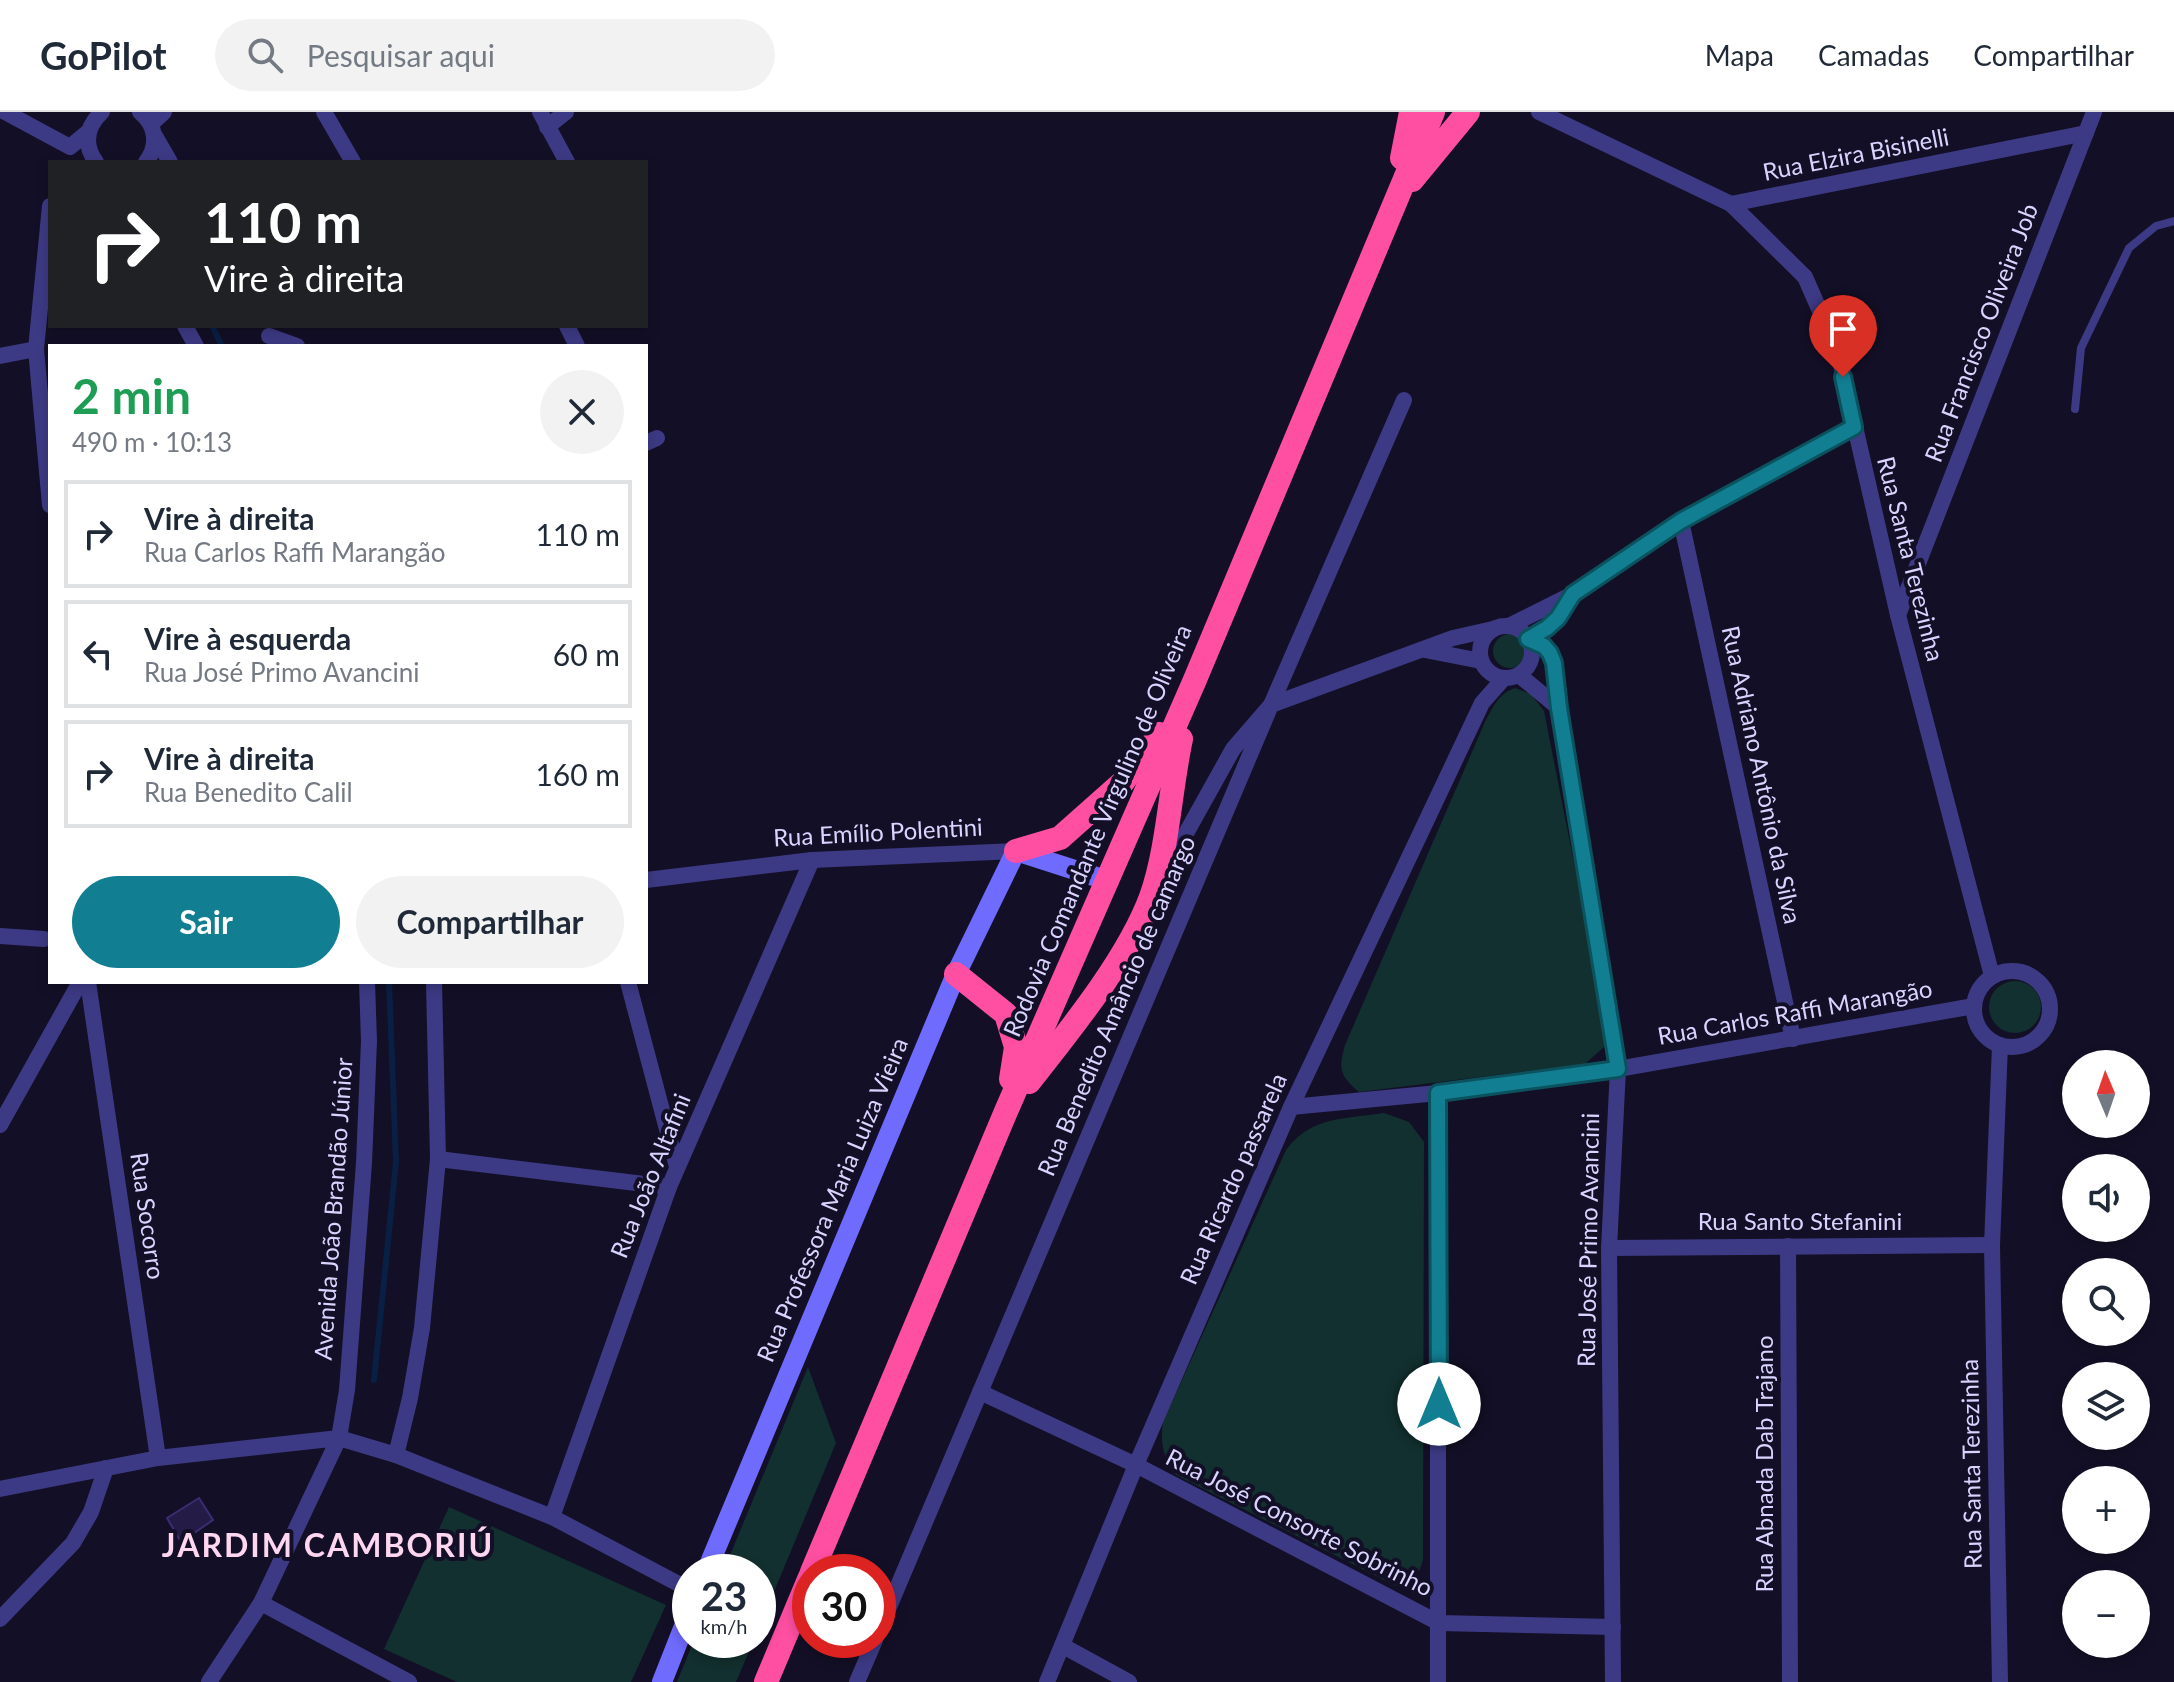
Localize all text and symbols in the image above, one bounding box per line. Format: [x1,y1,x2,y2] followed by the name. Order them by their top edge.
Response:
[215,19,775,91] search box
[40,32,167,78] text: GoPilot
[243,33,287,77] icon: search
[307,37,495,73] text: Pesquisar aqui
[1705,38,1774,72] text: Mapa
[1818,38,1929,72] text: Camadas
[1973,38,2134,72] text: Compartilhar
[1760,121,1951,186] street label: Rua Elzira Bisinelli
[204,188,362,255] text: 110 m
[72,192,176,296] icon: right
[1918,199,2043,466] street label: Rua Francisco Oliveira Job
[204,256,404,300] text: Vire à direita
[1809,295,1877,377] pin
[1821,307,1865,351] icon: arrive
[72,367,191,424] text: 2 min
[540,370,624,454] button: close
[72,426,232,458] text: 490 m · 10:13
[1872,453,1951,664] street label: Rua Santa Terezinha
[144,500,314,536] text: Vire à direita
[76,512,120,556] icon: right
[535,516,620,552] text: 110 m
[144,536,445,568] text: Rua Carlos Raffi Marangão
[144,620,351,656] text: Vire à esquerda
[996,620,1197,1041] street label: Rodovia Comandante Virgulino de Oliveira
[1717,623,1808,926] street label: Rua Adriano Antônio da Silva
[76,632,120,676] icon: left
[553,636,620,672] text: 60 m
[144,656,419,688] text: Rua José Primo Avancini
[144,740,314,776] text: Vire à direita
[76,752,120,796] icon: right
[535,756,620,792] text: 160 m
[144,776,353,808] text: Rua Benedito Calil
[773,812,983,851] street label: Rua Emílio Polentini
[1031,831,1201,1180] street label: Rua Benedito Amâncio de camargo
[72,876,340,968] button: Sair
[356,876,624,968] button: Compartilhar
[1655,973,1934,1050] street label: Rua Carlos Raffi Marangão
[750,1033,913,1366] street label: Rua Professora Maria Luiza Vieira
[2062,1050,2150,1138] north arrow
[2062,1050,2150,1658] map controls
[307,1056,358,1361] street label: Avenida João Brandão Júnior
[1173,1068,1292,1288] street label: Rua Ricardo passarela
[603,1089,696,1262] street label: Rua João Altafini
[1571,1113,1604,1367] street label: Rua José Primo Avancini
[125,1150,172,1281] street label: Rua Socorro
[2062,1154,2150,1242] button: sound
[1698,1206,1902,1235] street label: Rua Santo Stefanini
[2062,1258,2150,1346] button: search
[1749,1335,1778,1593] street label: Rua Abnada Dab Trajano
[1954,1359,1987,1569] street label: Rua Santa Terezinha
[1397,1362,1481,1446] position arrow
[2062,1362,2150,1450] button: layers
[1161,1442,1438,1602] street label: Rua José Consorte Sobrinho
[2062,1466,2150,1554] button: +
[162,1525,494,1564] district label: JARDIM CAMBORIÚ
[792,1554,896,1658] speed limit sign: 30
[2062,1570,2150,1658] button: −
[701,1572,747,1620] text: 23
[701,1614,747,1638] text: km/h

